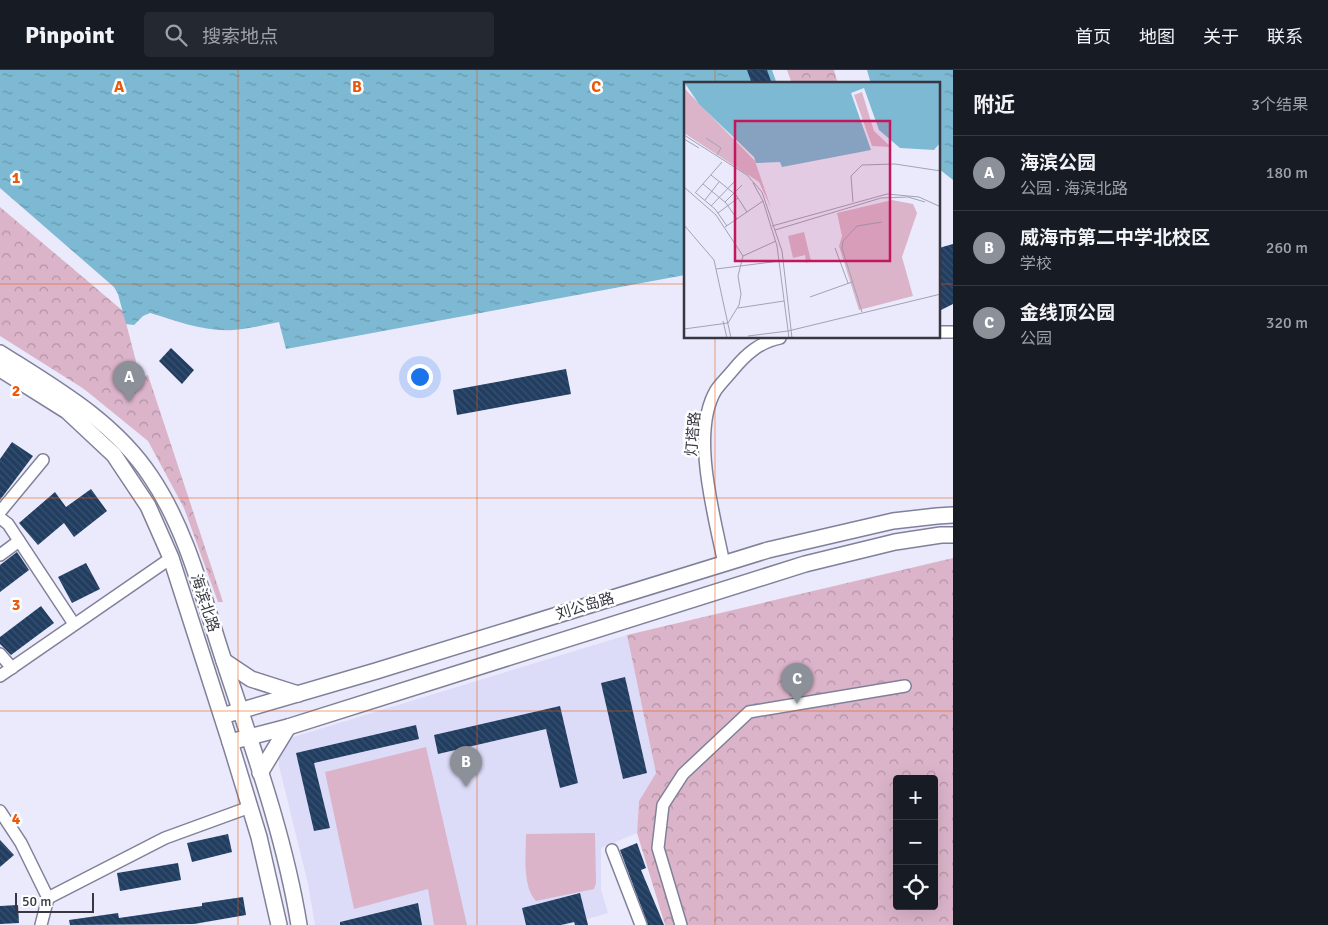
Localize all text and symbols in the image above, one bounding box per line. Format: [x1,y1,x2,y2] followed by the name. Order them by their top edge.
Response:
[144,12,494,57] search box
[25,20,114,50] text: Pinpoint
[162,21,190,49] icon: search
[202,25,278,49] text: 搜索地点
[1075,26,1111,48] text: 首页
[1139,26,1175,48] text: 地图
[1203,26,1239,48] text: 关于
[1267,26,1303,48] text: 联系
[114,77,125,97] text: A
[352,77,362,97] text: B
[591,77,601,97] text: C
[684,82,941,339] inset map
[973,92,1015,118] text: 附近
[1251,95,1308,115] text: 3个结果
[1020,151,1096,175] text: 海滨公园
[984,163,994,183] text: A
[1266,163,1308,183] text: 180 m
[12,168,21,188] text: 1
[1020,179,1128,199] text: 公园 · 海滨北路
[1020,226,1210,250] text: 威海市第二中学北校区
[984,238,994,258] text: B
[1266,238,1308,258] text: 260 m
[1020,254,1052,274] text: 学校
[1020,301,1115,325] text: 金线顶公园
[984,313,994,333] text: C
[1266,313,1308,333] text: 320 m
[1020,329,1052,349] text: 公园
[113,361,145,402] pin: A
[407,364,433,390] your location
[12,381,20,401] text: 2
[682,411,704,457] street label: 灯塔路
[187,572,223,634] street label: 海滨北路
[554,589,616,623] street label: 刘公岛路
[12,595,20,615] text: 3
[781,663,813,704] pin: C
[450,746,482,787] pin: B
[893,775,938,910] map controls
[893,775,938,820] button: +
[12,809,21,829] text: 4
[893,820,938,865] button: −
[893,865,938,910] button: locate
[15,890,94,913] scale bar
[22,893,51,910] text: 50 m

